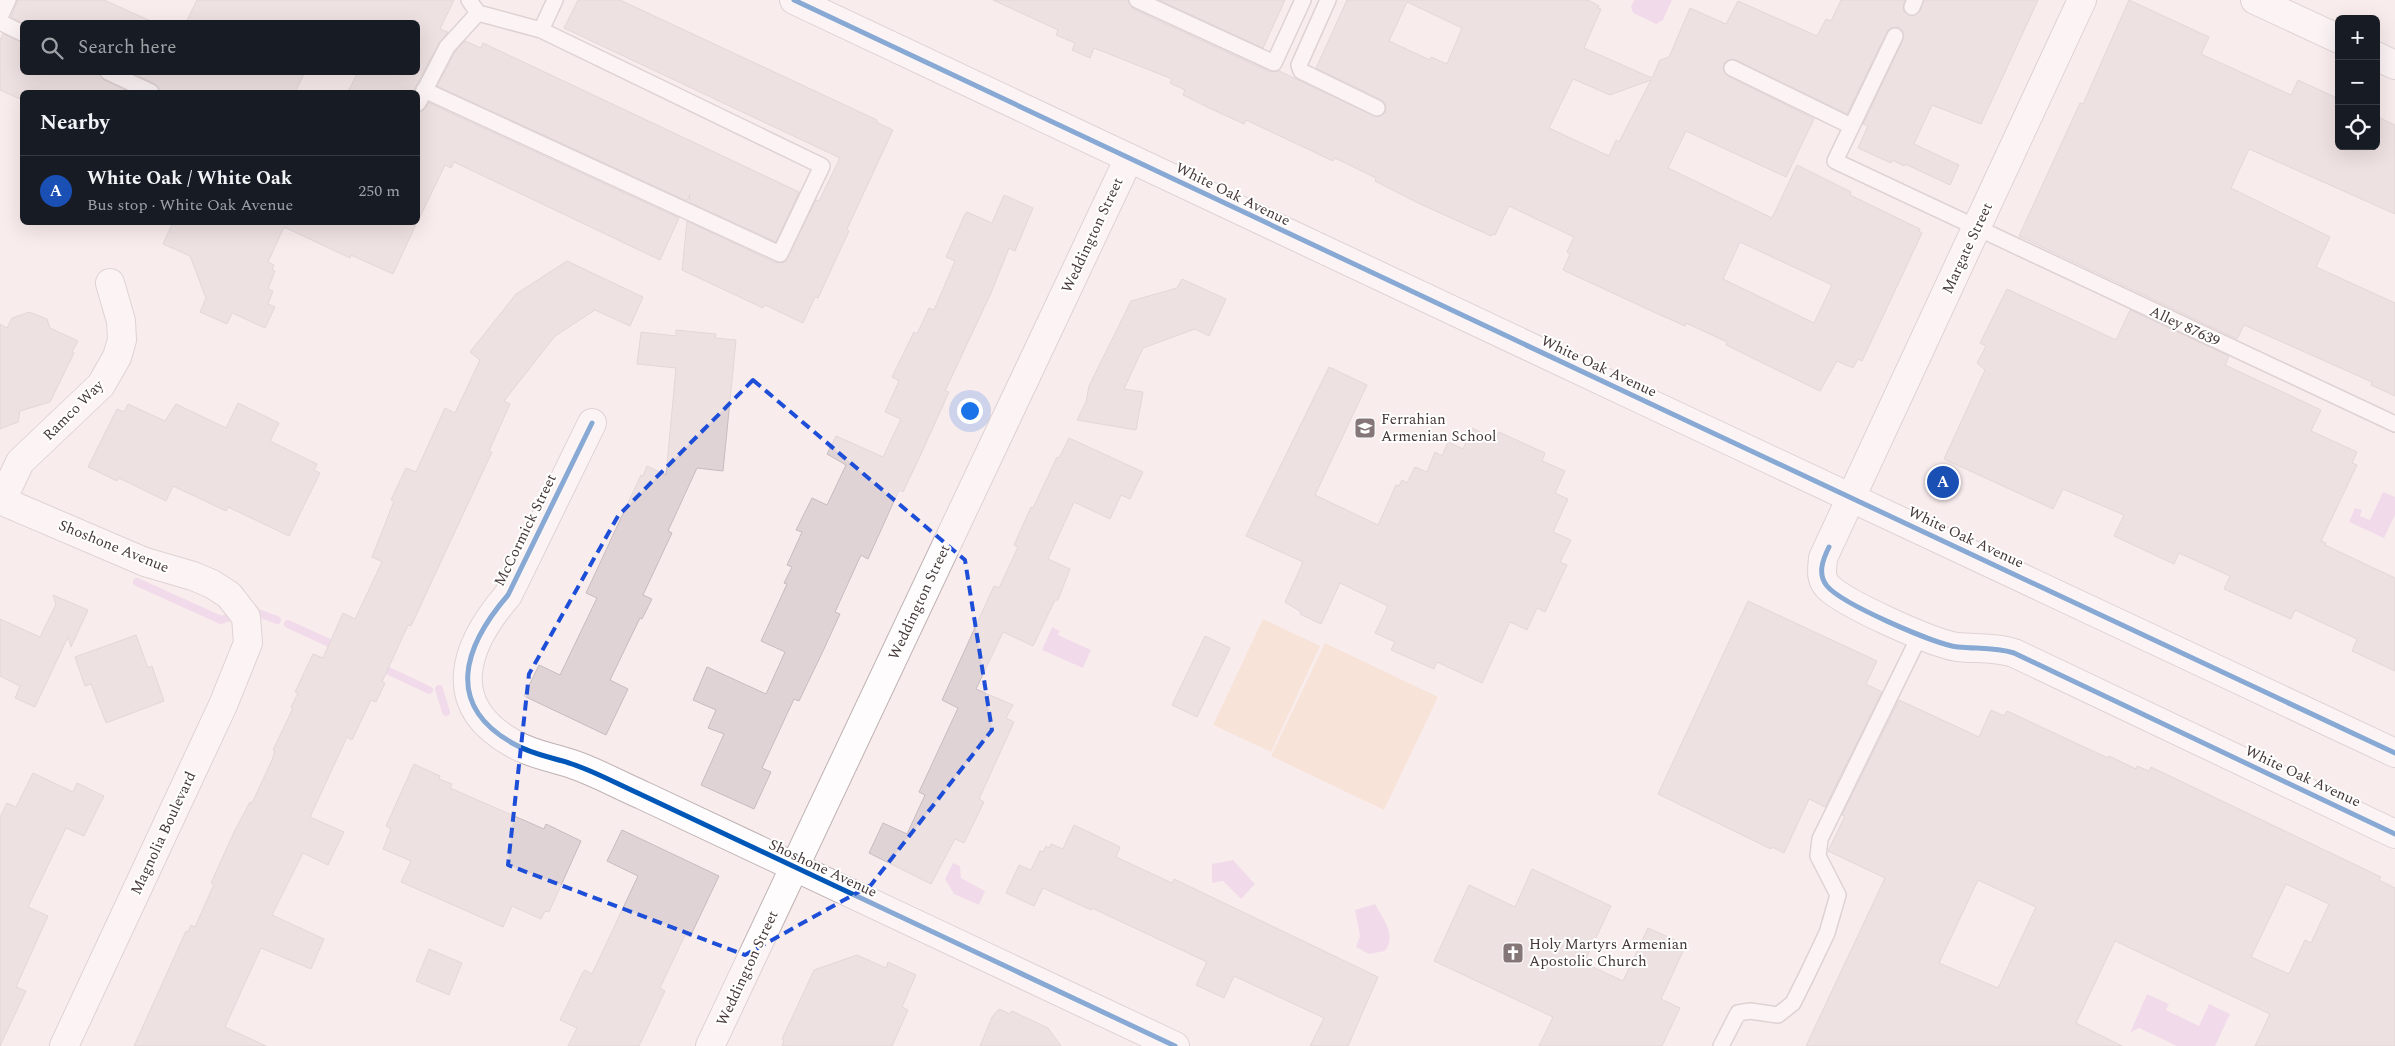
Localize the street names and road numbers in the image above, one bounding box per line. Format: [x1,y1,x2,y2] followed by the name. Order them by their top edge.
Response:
[1171,157,1294,232] street label: White Oak Avenue
[1056,174,1129,297] street label: Weddington Street
[1936,199,1999,298] street label: Margate Street
[2146,300,2224,353] street label: Alley 87639
[1537,330,1660,403] street label: White Oak Avenue
[38,374,110,446] street label: Ramco Way
[488,470,563,590] street label: McCormick Street
[1904,501,2027,574] street label: White Oak Avenue
[55,514,173,579] street label: Shoshone Avenue
[883,541,956,664] street label: Weddington Street
[2241,740,2364,813] street label: White Oak Avenue
[125,768,202,899] street label: Magnolia Boulevard
[765,833,881,904] street label: Shoshone Avenue
[711,907,784,1030] street label: Weddington Street

